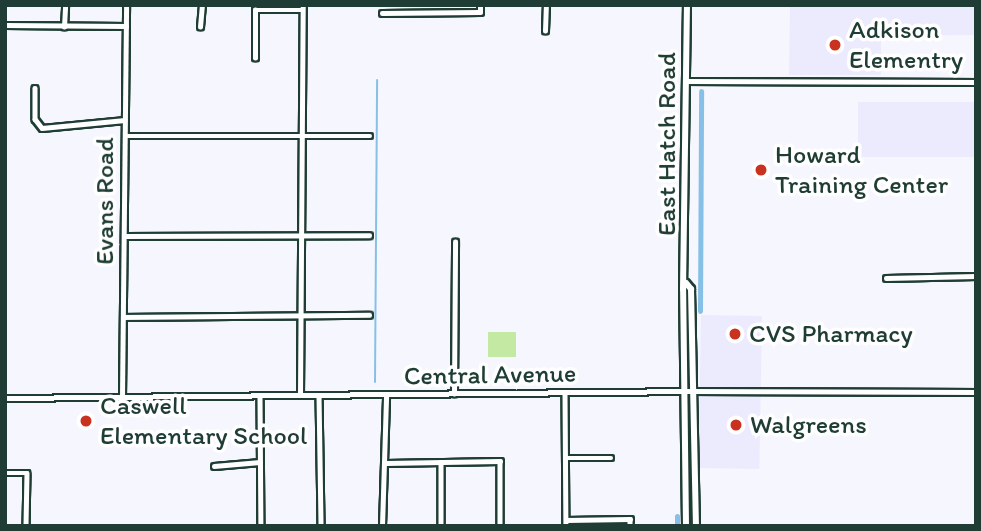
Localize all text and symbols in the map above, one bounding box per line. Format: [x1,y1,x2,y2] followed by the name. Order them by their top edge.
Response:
[849,14,963,76] place label: Adkison Elementry
[827,37,843,53] marker: Adkison Elementry
[651,52,683,236] street label: East Hatch Road
[89,138,121,264] street label: Evans Road
[775,139,949,200] place label: Howard Training Center
[753,162,769,178] marker: Howard Training Center
[749,318,913,350] place label: CVS Pharmacy
[727,326,743,342] marker: CVS Pharmacy
[404,358,576,392] street label: Central Avenue
[100,390,307,452] place label: Caswell Elementary School
[750,409,867,441] place label: Walgreens
[78,413,94,429] marker: Caswell Elementary School
[728,417,744,433] marker: Walgreens

